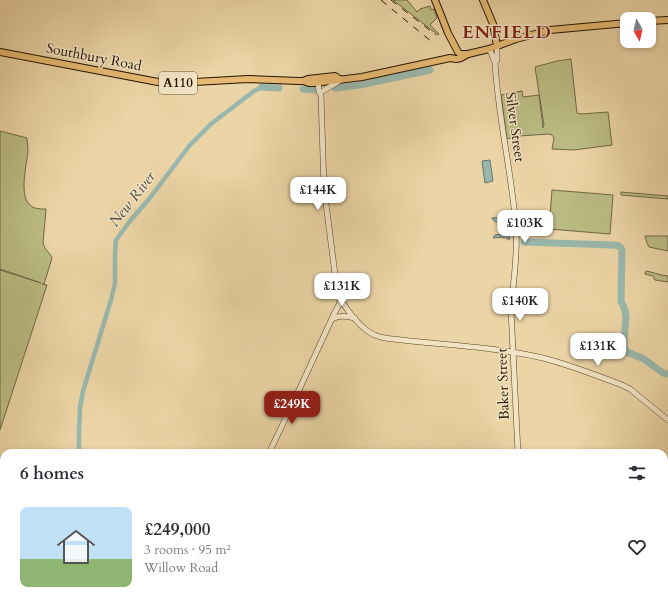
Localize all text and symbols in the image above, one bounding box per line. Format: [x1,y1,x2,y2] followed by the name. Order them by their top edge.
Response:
[620,12,656,48] north arrow
[620,12,656,48] map controls
[462,20,552,45] district label: ENFIELD
[45,38,144,76] street label: Southbury Road
[159,72,197,94] road number: A110
[501,91,529,164] street label: Silver Street
[104,167,160,231] water label: New River
[290,177,346,211] pin: £144K
[299,181,337,199] text: £144K
[497,210,553,244] pin: £103K
[506,214,544,232] text: £103K
[314,273,370,307] pin: £131K
[323,277,361,295] text: £131K
[492,288,548,322] pin: £140K
[501,292,539,310] text: £140K
[570,333,626,367] pin: £131K
[579,337,617,355] text: £131K
[492,347,514,420] street label: Baker Street
[264,391,320,425] pin: £249K
[273,395,311,413] text: £249K
[20,462,84,485] text: 6 homes
[626,462,648,484] icon: filters
[144,518,210,541] text: £249,000
[52,523,100,571] icon: home
[626,536,648,558] icon: heart
[144,541,231,559] text: 3 rooms · 95 m²
[144,559,218,577] text: Willow Road

